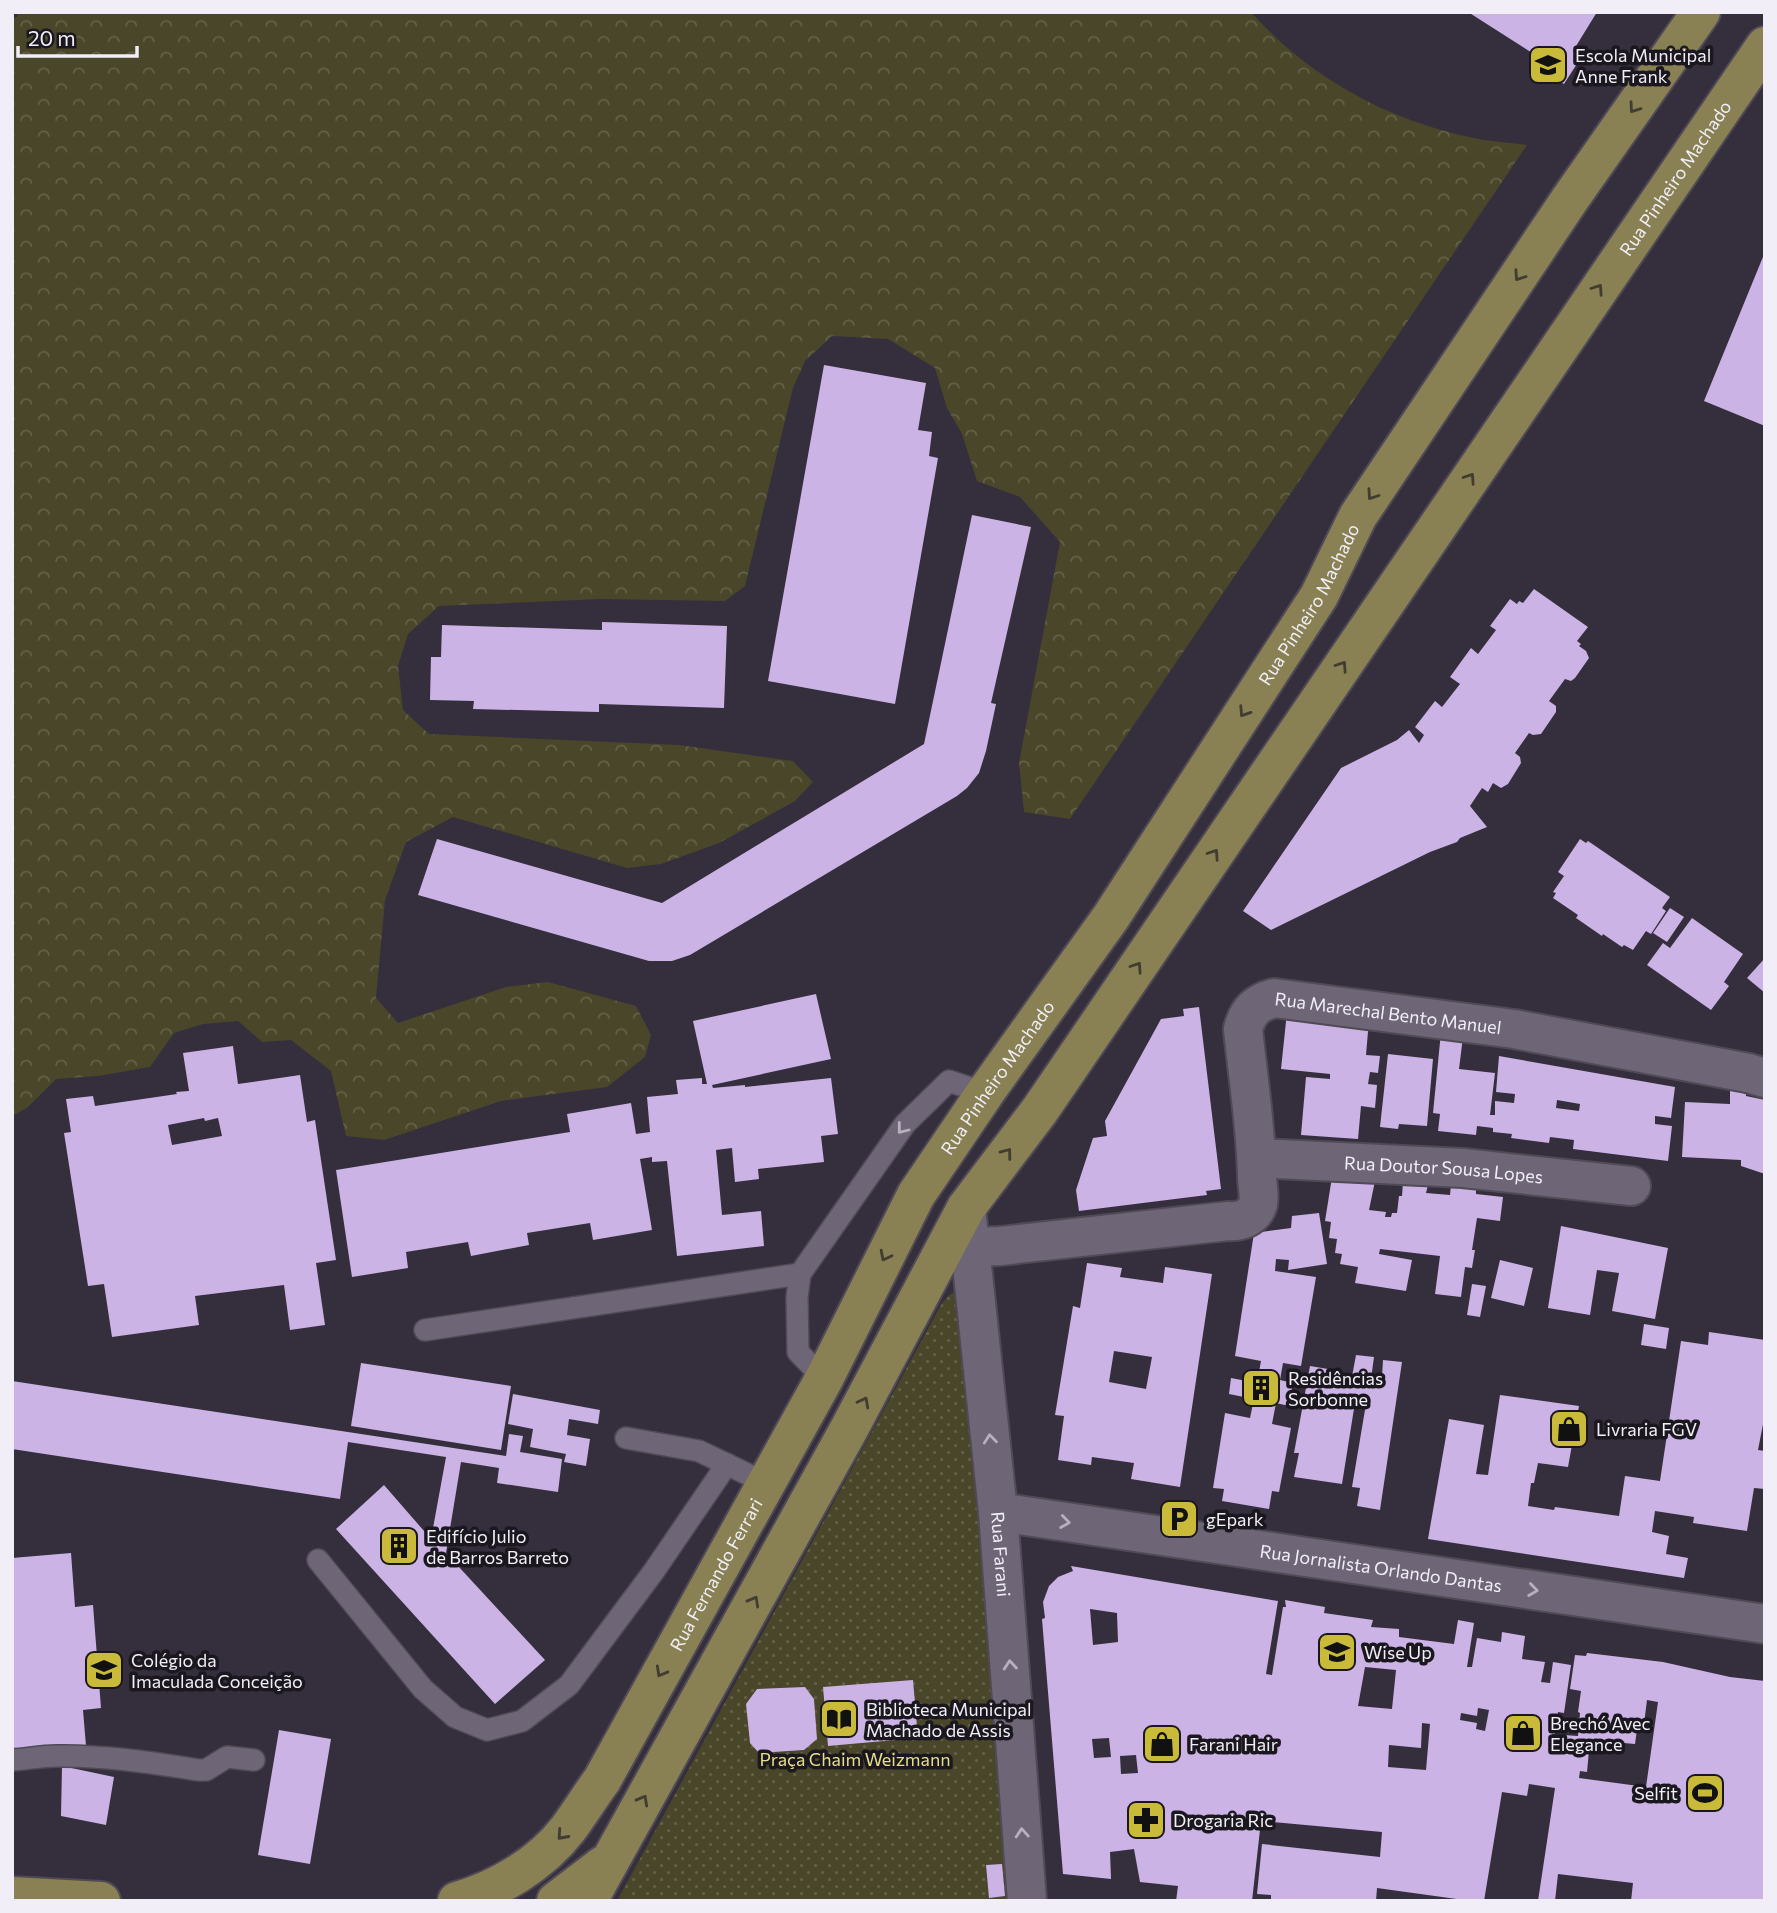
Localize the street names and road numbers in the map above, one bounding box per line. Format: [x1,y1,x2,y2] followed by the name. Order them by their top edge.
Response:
[1614,96,1736,260] street label: Rua Pinheiro Machado
[1253,520,1364,689] street label: Rua Pinheiro Machado
[1274,987,1503,1038] street label: Rua Marechal Bento Manuel
[936,996,1059,1159] street label: Rua Pinheiro Machado
[1344,1151,1544,1188] street label: Rua Doutor Sousa Lopes
[665,1494,767,1655] street label: Rua Fernando Ferrari
[987,1511,1015,1598] street label: Rua Farani
[1258,1539,1503,1596] street label: Rua Jornalista Orlando Dantas

